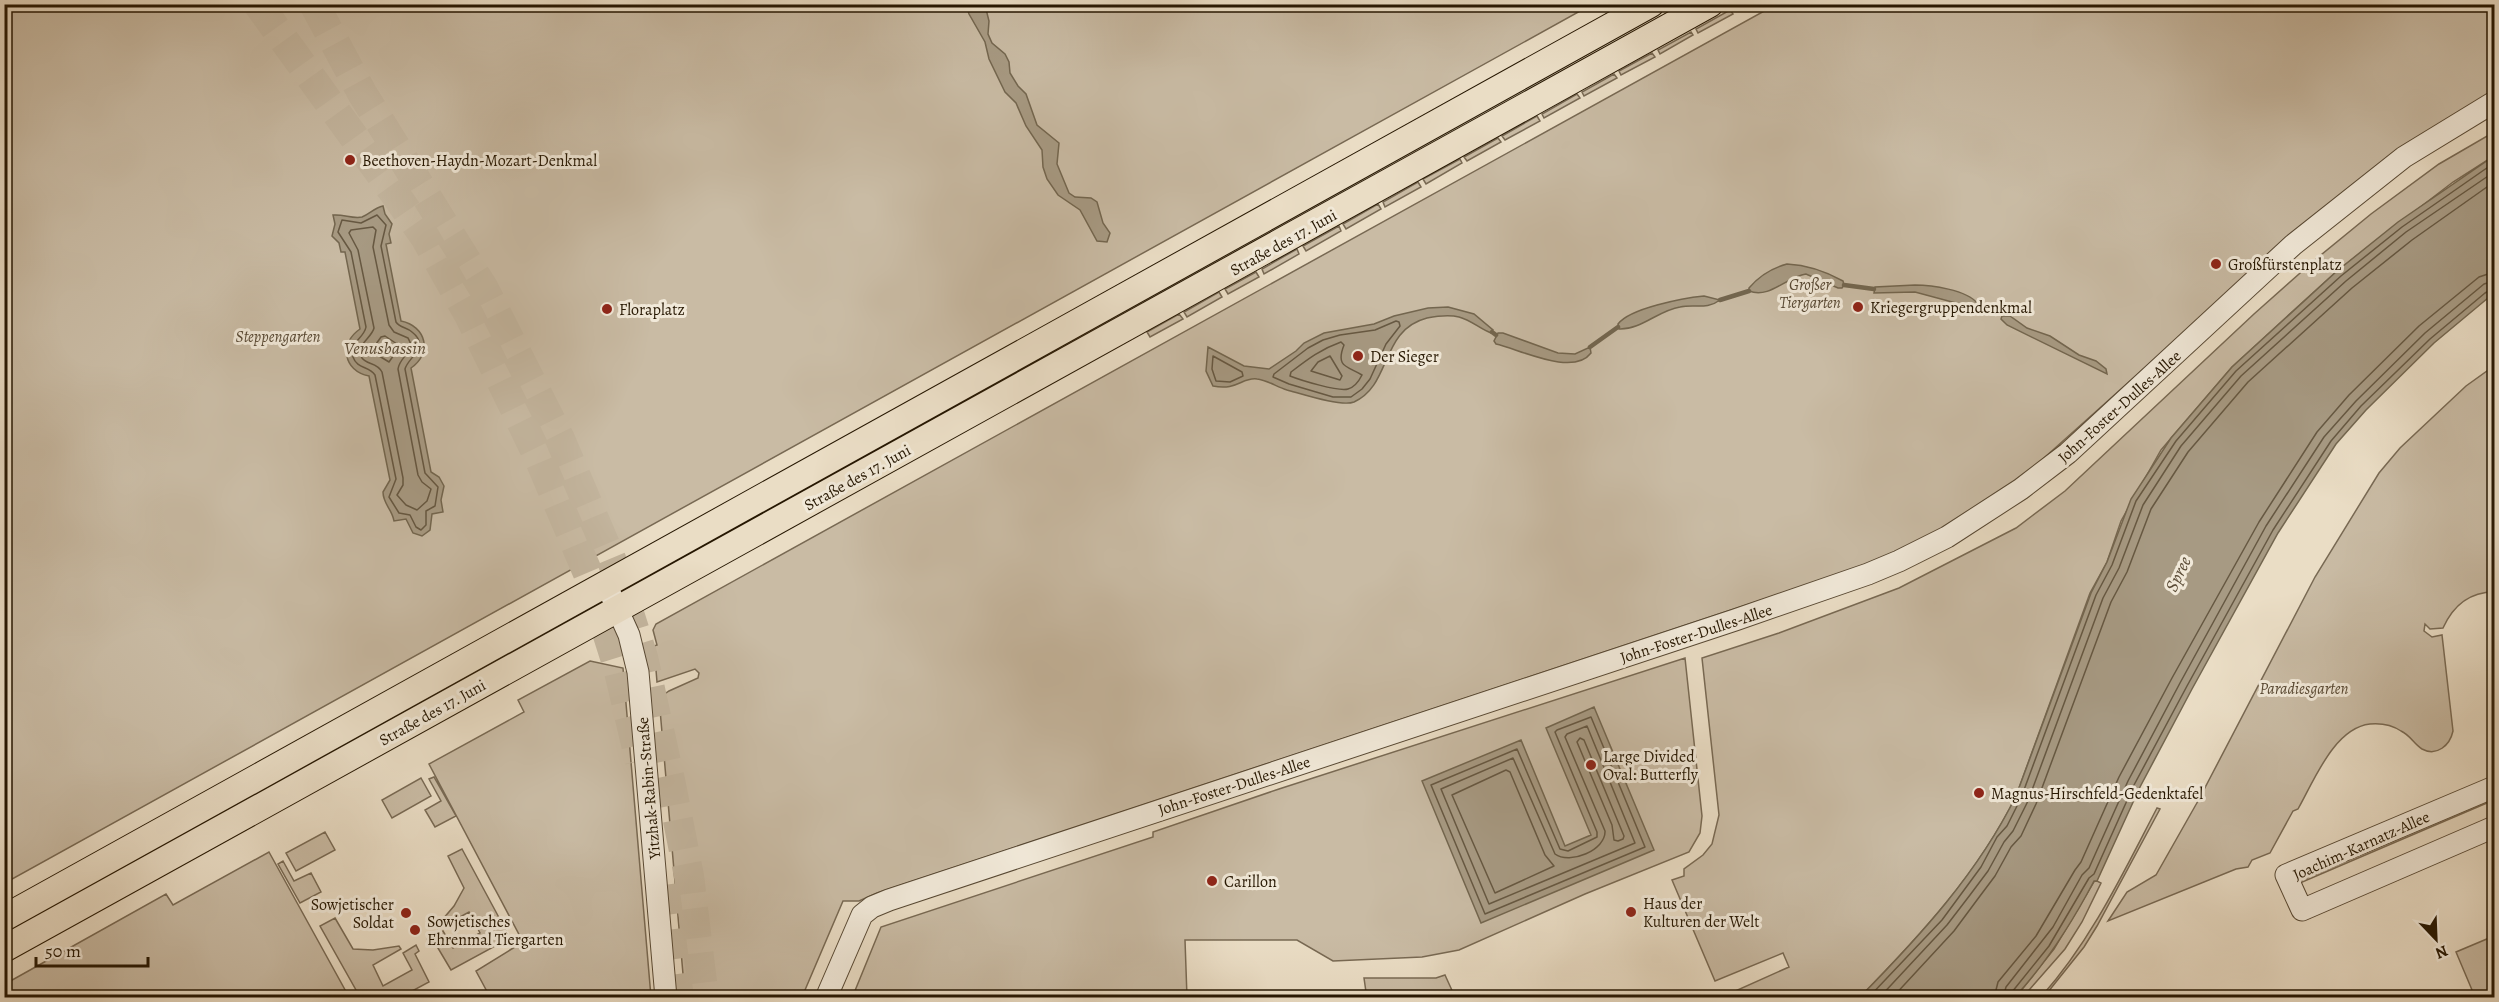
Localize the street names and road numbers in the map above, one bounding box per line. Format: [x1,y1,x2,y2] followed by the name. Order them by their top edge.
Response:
[1226,204,1341,281] street label: Straße des 17. Juni
[2053,345,2186,468] street label: John-Foster-Dulles-Allee
[800,439,915,516] street label: Straße des 17. Juni
[1617,599,1775,669] street label: John-Foster-Dulles-Allee
[375,674,490,751] street label: Straße des 17. Juni
[632,716,666,861] street label: Yitzhak-Rabin-Straße
[1155,751,1313,821] street label: John-Foster-Dulles-Allee
[2290,806,2433,886] street label: Joachim-Karnatz-Allee

